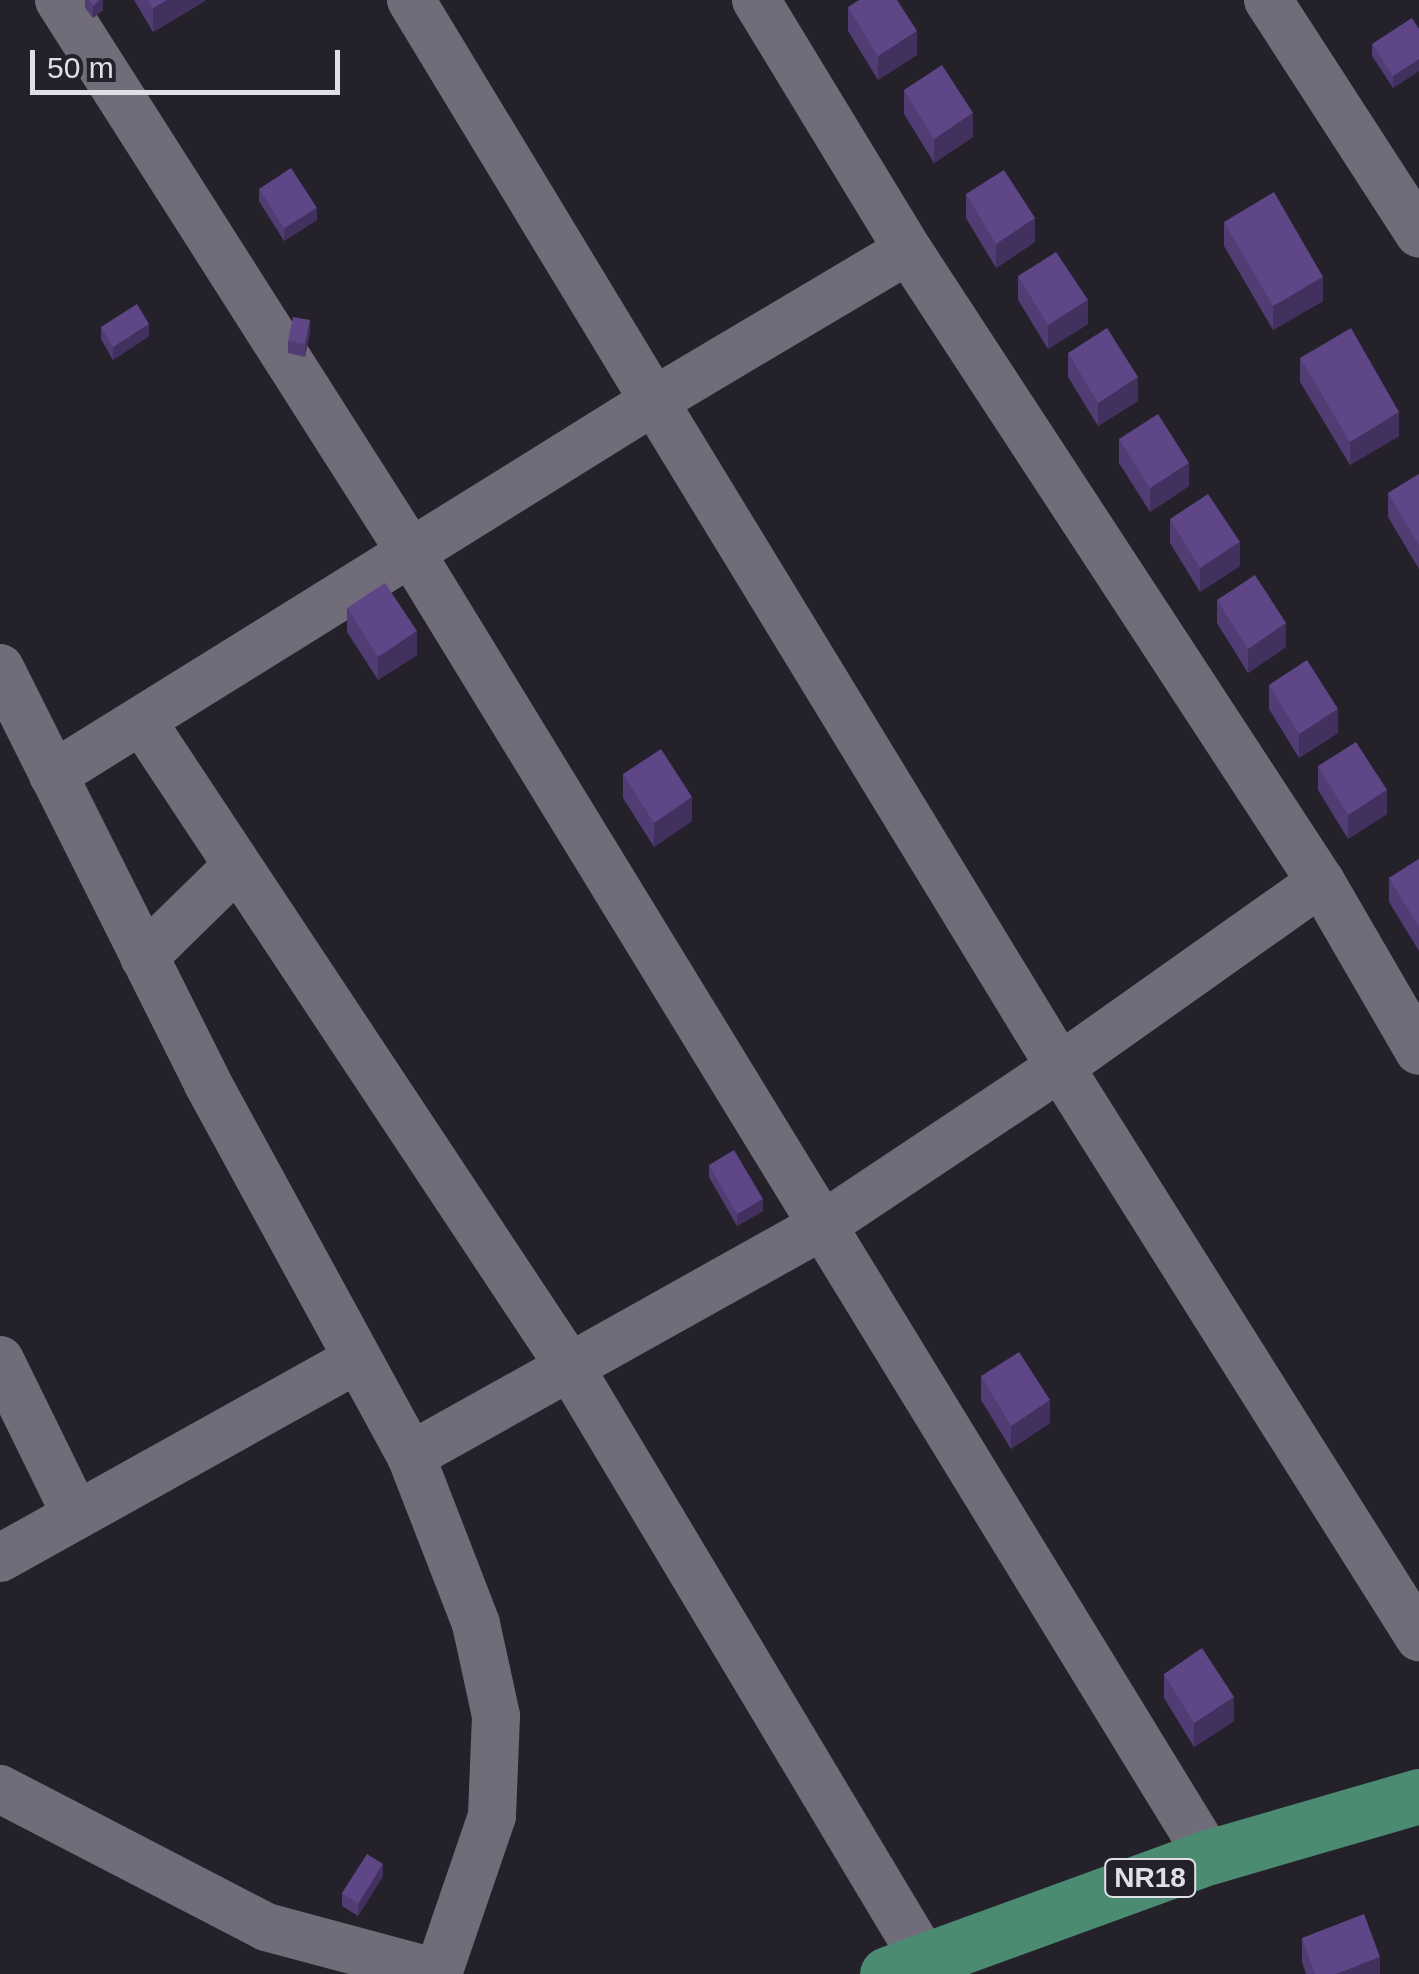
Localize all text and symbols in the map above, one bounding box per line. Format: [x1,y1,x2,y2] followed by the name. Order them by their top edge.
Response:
[35,30,345,92] scale bar
[47,51,114,84] text: 50 m
[1102,1855,1198,1901] road number: NR18

